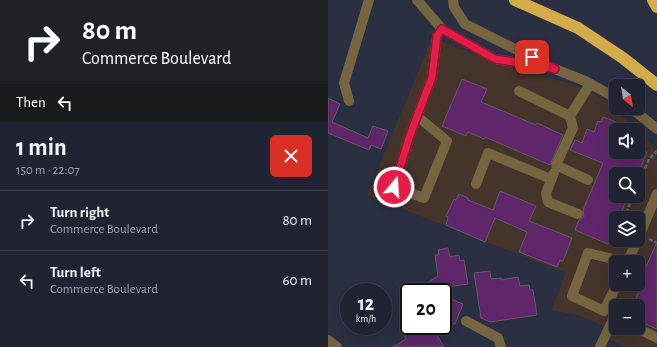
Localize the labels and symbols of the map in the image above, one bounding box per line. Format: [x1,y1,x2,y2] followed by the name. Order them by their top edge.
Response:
[515,40,549,74] pin
[609,79,645,115] north arrow
[373,166,415,208] position arrow
[400,283,452,335] speed limit sign: 20

